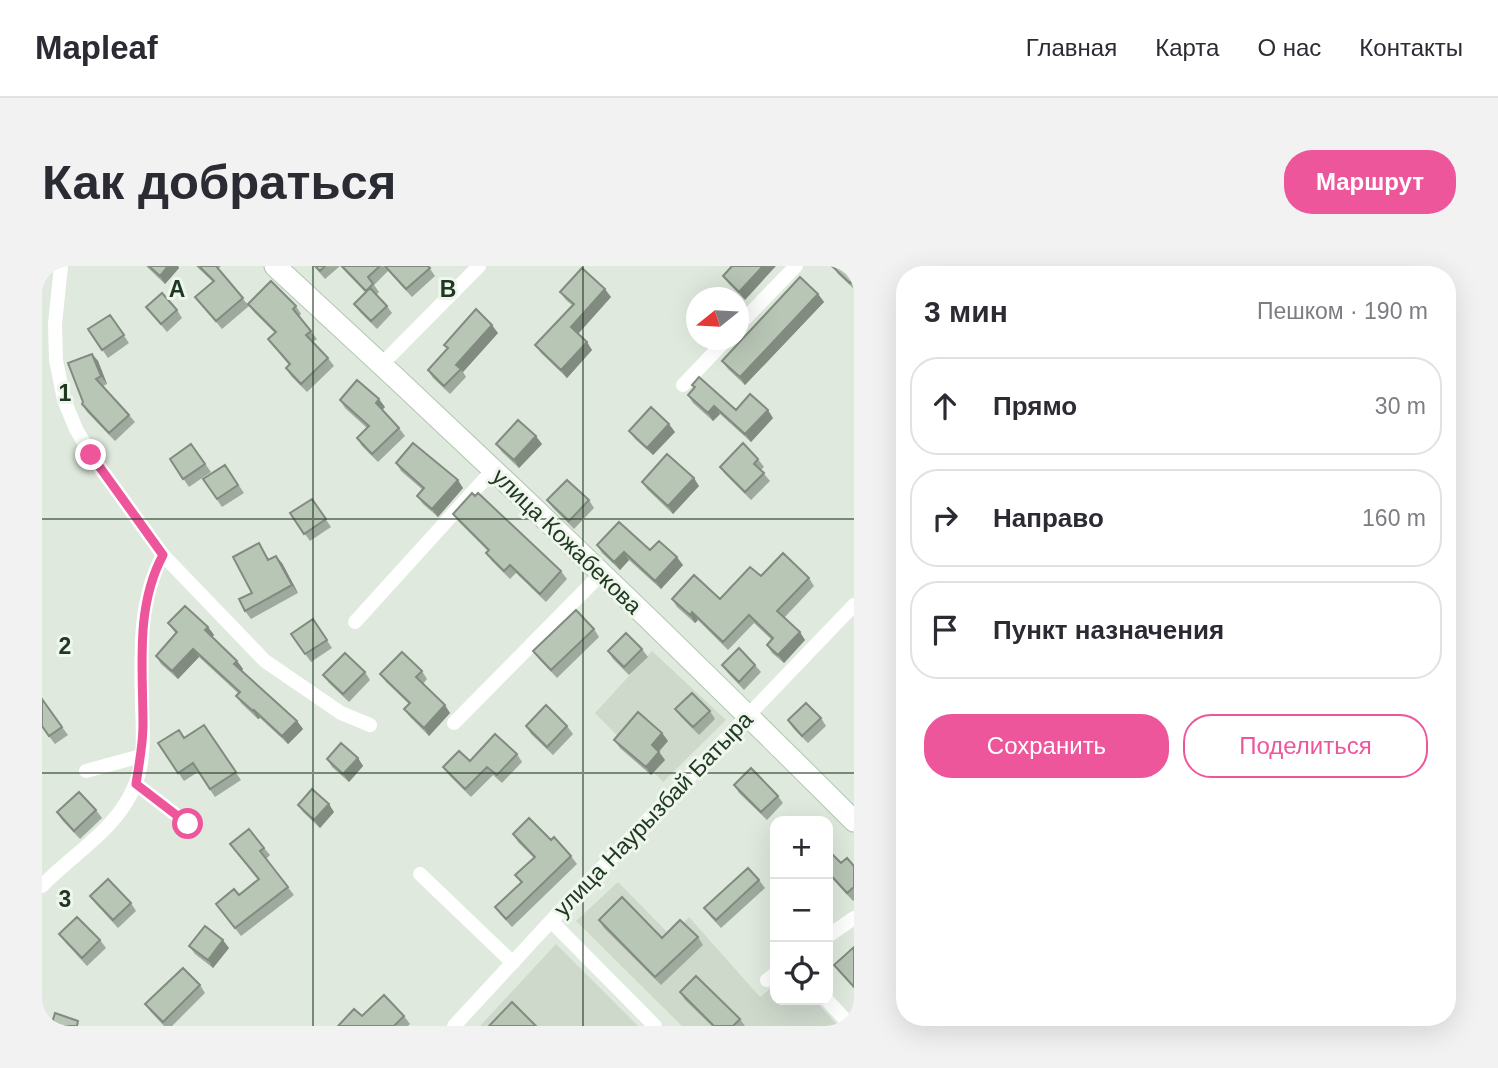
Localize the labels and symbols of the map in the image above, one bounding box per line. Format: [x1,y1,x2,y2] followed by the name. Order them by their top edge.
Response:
[169,276,185,302] text: A
[440,276,456,302] text: B
[686,287,749,350] north arrow
[59,380,72,406] text: 1
[75,439,106,470] route end
[487,463,647,619] street label: улица Кожабекова
[59,633,71,659] text: 2
[548,706,758,922] street label: улица Наурызбай Батыра
[172,808,203,839] route start
[59,886,71,912] text: 3

